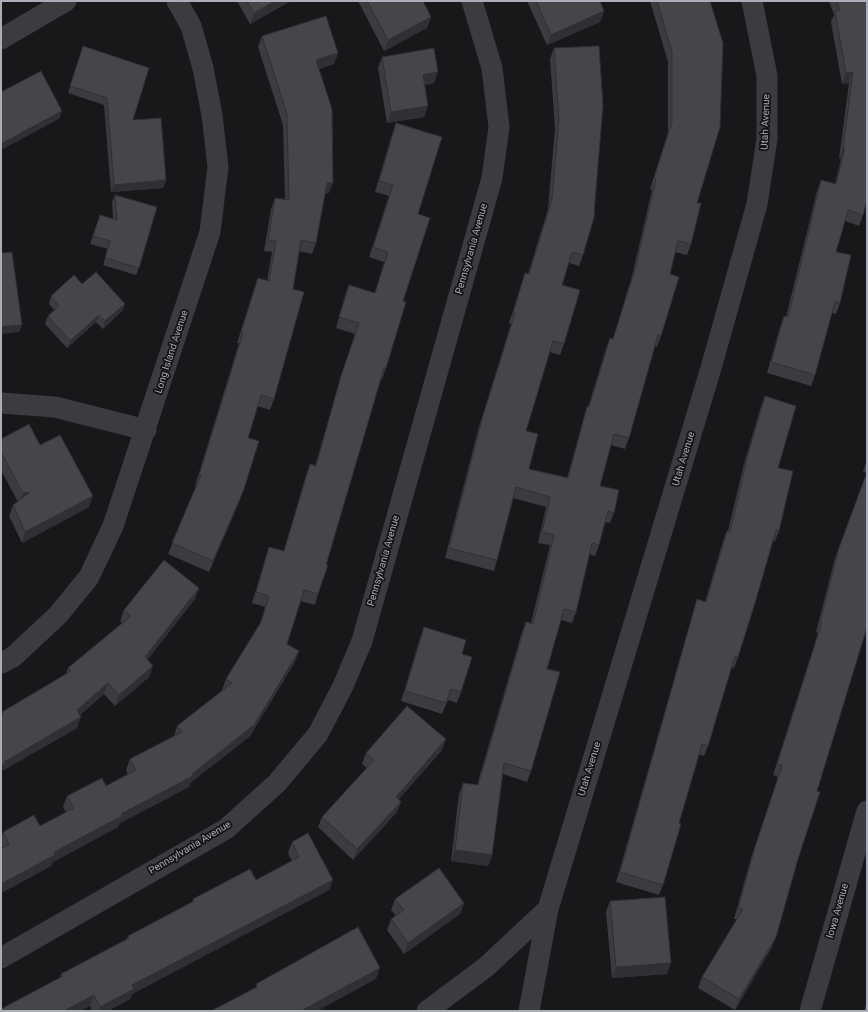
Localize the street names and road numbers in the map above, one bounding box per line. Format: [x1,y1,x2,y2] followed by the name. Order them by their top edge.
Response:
[759,94,773,150] street label: Utah Avenue
[453,202,491,296] street label: Pennsylvania Avenue
[153,309,191,395] street label: Long Island Avenue
[670,431,698,487] street label: Utah Avenue
[365,514,403,608] street label: Pennsylvania Avenue
[576,741,604,797] street label: Utah Avenue
[147,819,233,877] street label: Pennsylvania Avenue
[824,882,852,940] street label: Iowa Avenue

